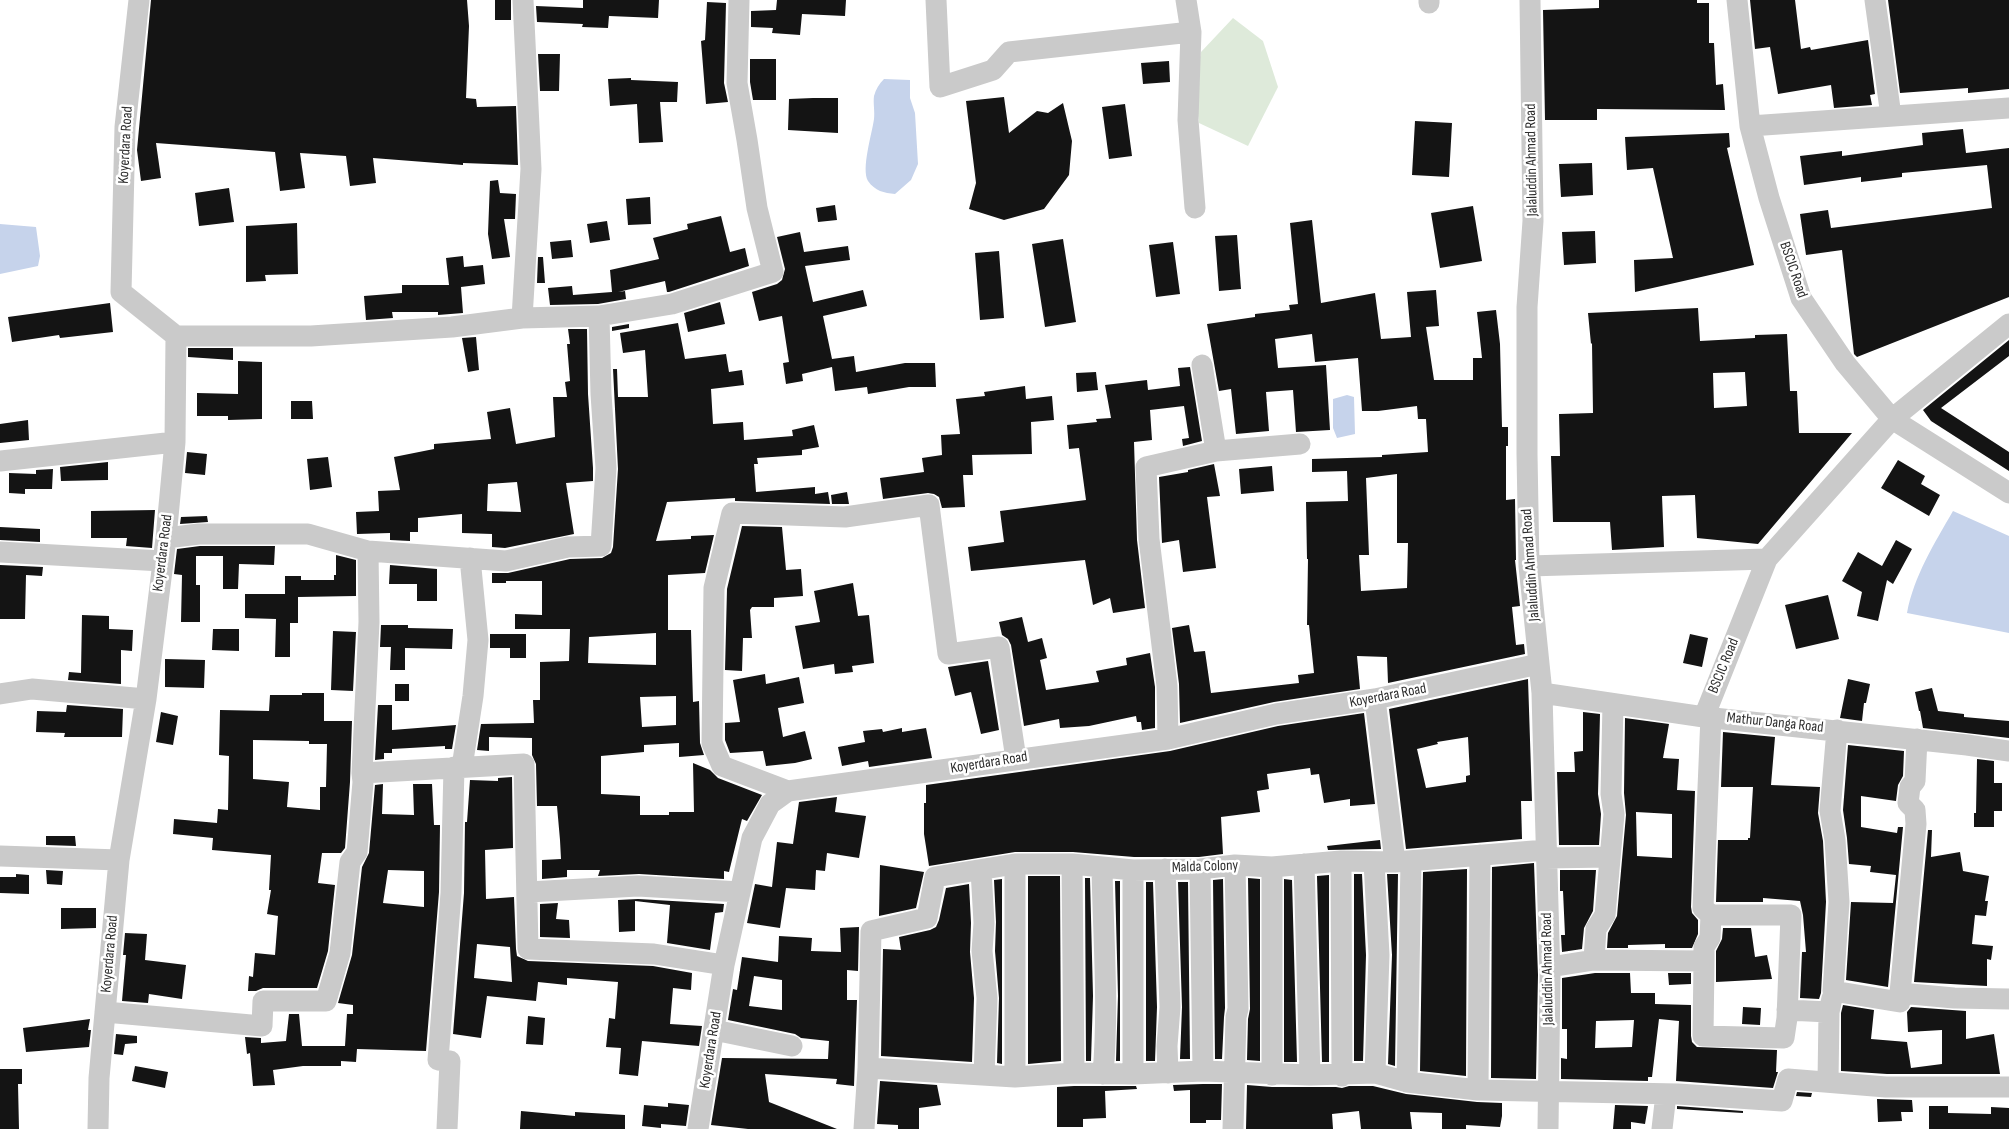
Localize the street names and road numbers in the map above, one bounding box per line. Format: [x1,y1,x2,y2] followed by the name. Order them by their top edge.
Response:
[1522,104,1542,216] street label: Jalaluddin Ahmad Road
[115,106,137,184] street label: Koyerdara Road
[1775,240,1811,300] street label: BSCIC Road
[1518,508,1544,622] street label: Jalaluddin Ahmad Road
[149,513,177,593] street label: Koyerdara Road
[1705,636,1743,696] street label: BSCIC Road
[1348,680,1428,712] street label: Koyerdara Road
[1726,709,1824,737] street label: Mathur Danga Road
[949,748,1029,778] street label: Koyerdara Road
[1171,857,1239,877] street label: Malda Colony
[1538,913,1558,1025] street label: Jalaluddin Ahmad Road
[98,915,122,993] street label: Koyerdara Road
[696,1010,726,1090] street label: Koyerdara Road

